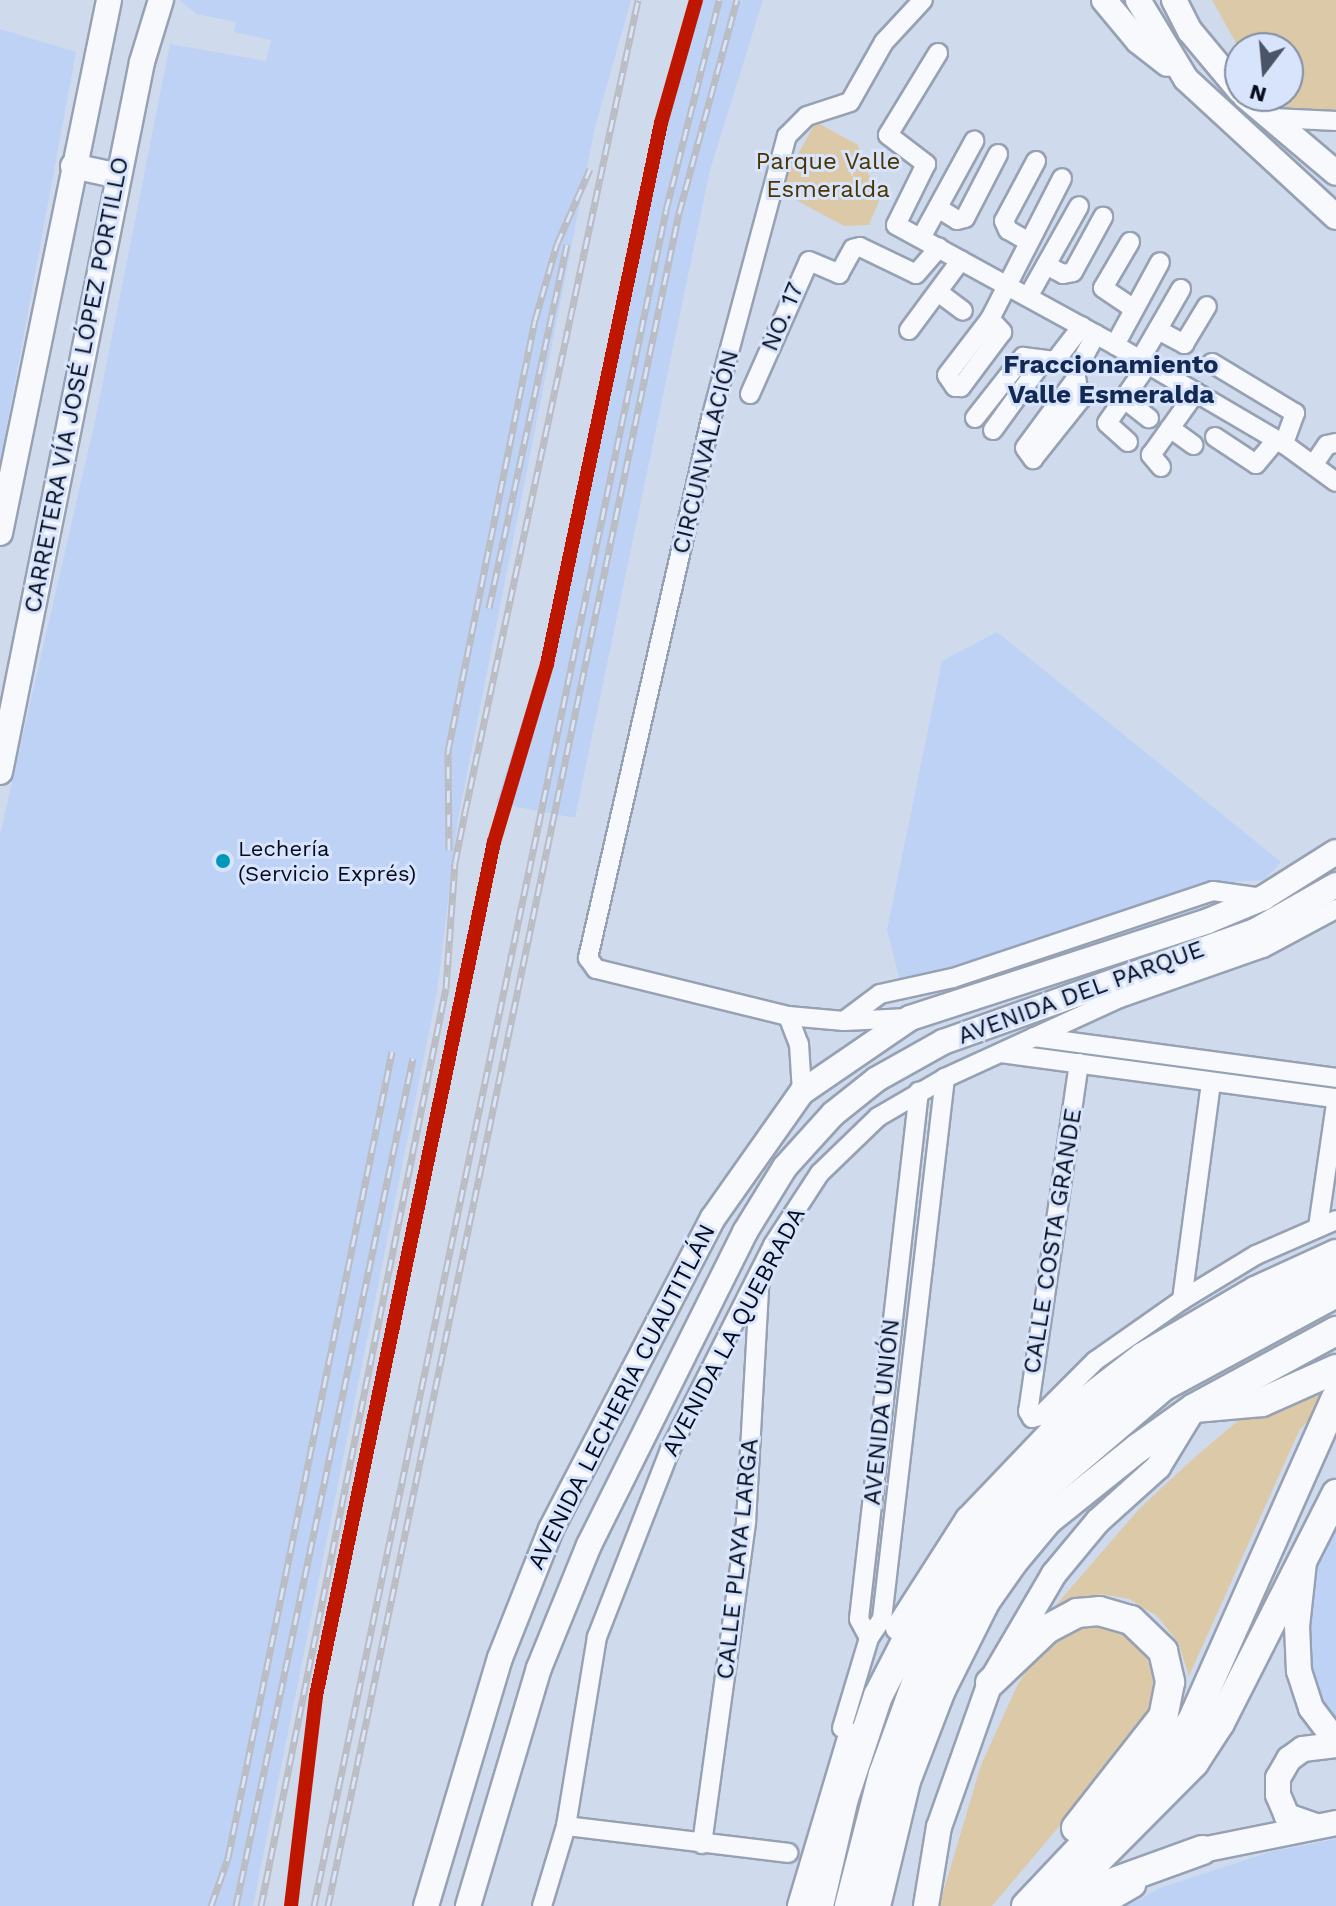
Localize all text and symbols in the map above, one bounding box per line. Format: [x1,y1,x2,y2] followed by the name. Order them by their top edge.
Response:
[1224,32,1304,112] north arrow
[1247,79,1269,108] text: N
[755,148,901,204] park label: Parque Valle Esmeralda
[18,153,136,617] street label: CARRETERA VÍA JOSÉ LÓPEZ PORTILLO
[756,278,810,356] street label: NO. 17
[667,347,745,557] street label: CIRCUNVALACIÓN
[1003,349,1219,410] district label: Fraccionamiento Valle Esmeralda
[238,835,416,886] place label: Lechería (Servicio Exprés)
[215,853,231,869] marker: Lechería (Servicio Exprés)
[953,935,1209,1051] street label: AVENIDA DEL PARQUE
[1018,1106,1088,1376] street label: CALLE COSTA GRANDE
[656,1202,812,1462] street label: AVENIDA LA QUEBRADA
[522,1219,722,1575] street label: AVENIDA LECHERIA CUAUTITLÁN
[858,1317,906,1507] street label: AVENIDA UNIÓN
[711,1437,765,1681] street label: CALLE PLAYA LARGA

